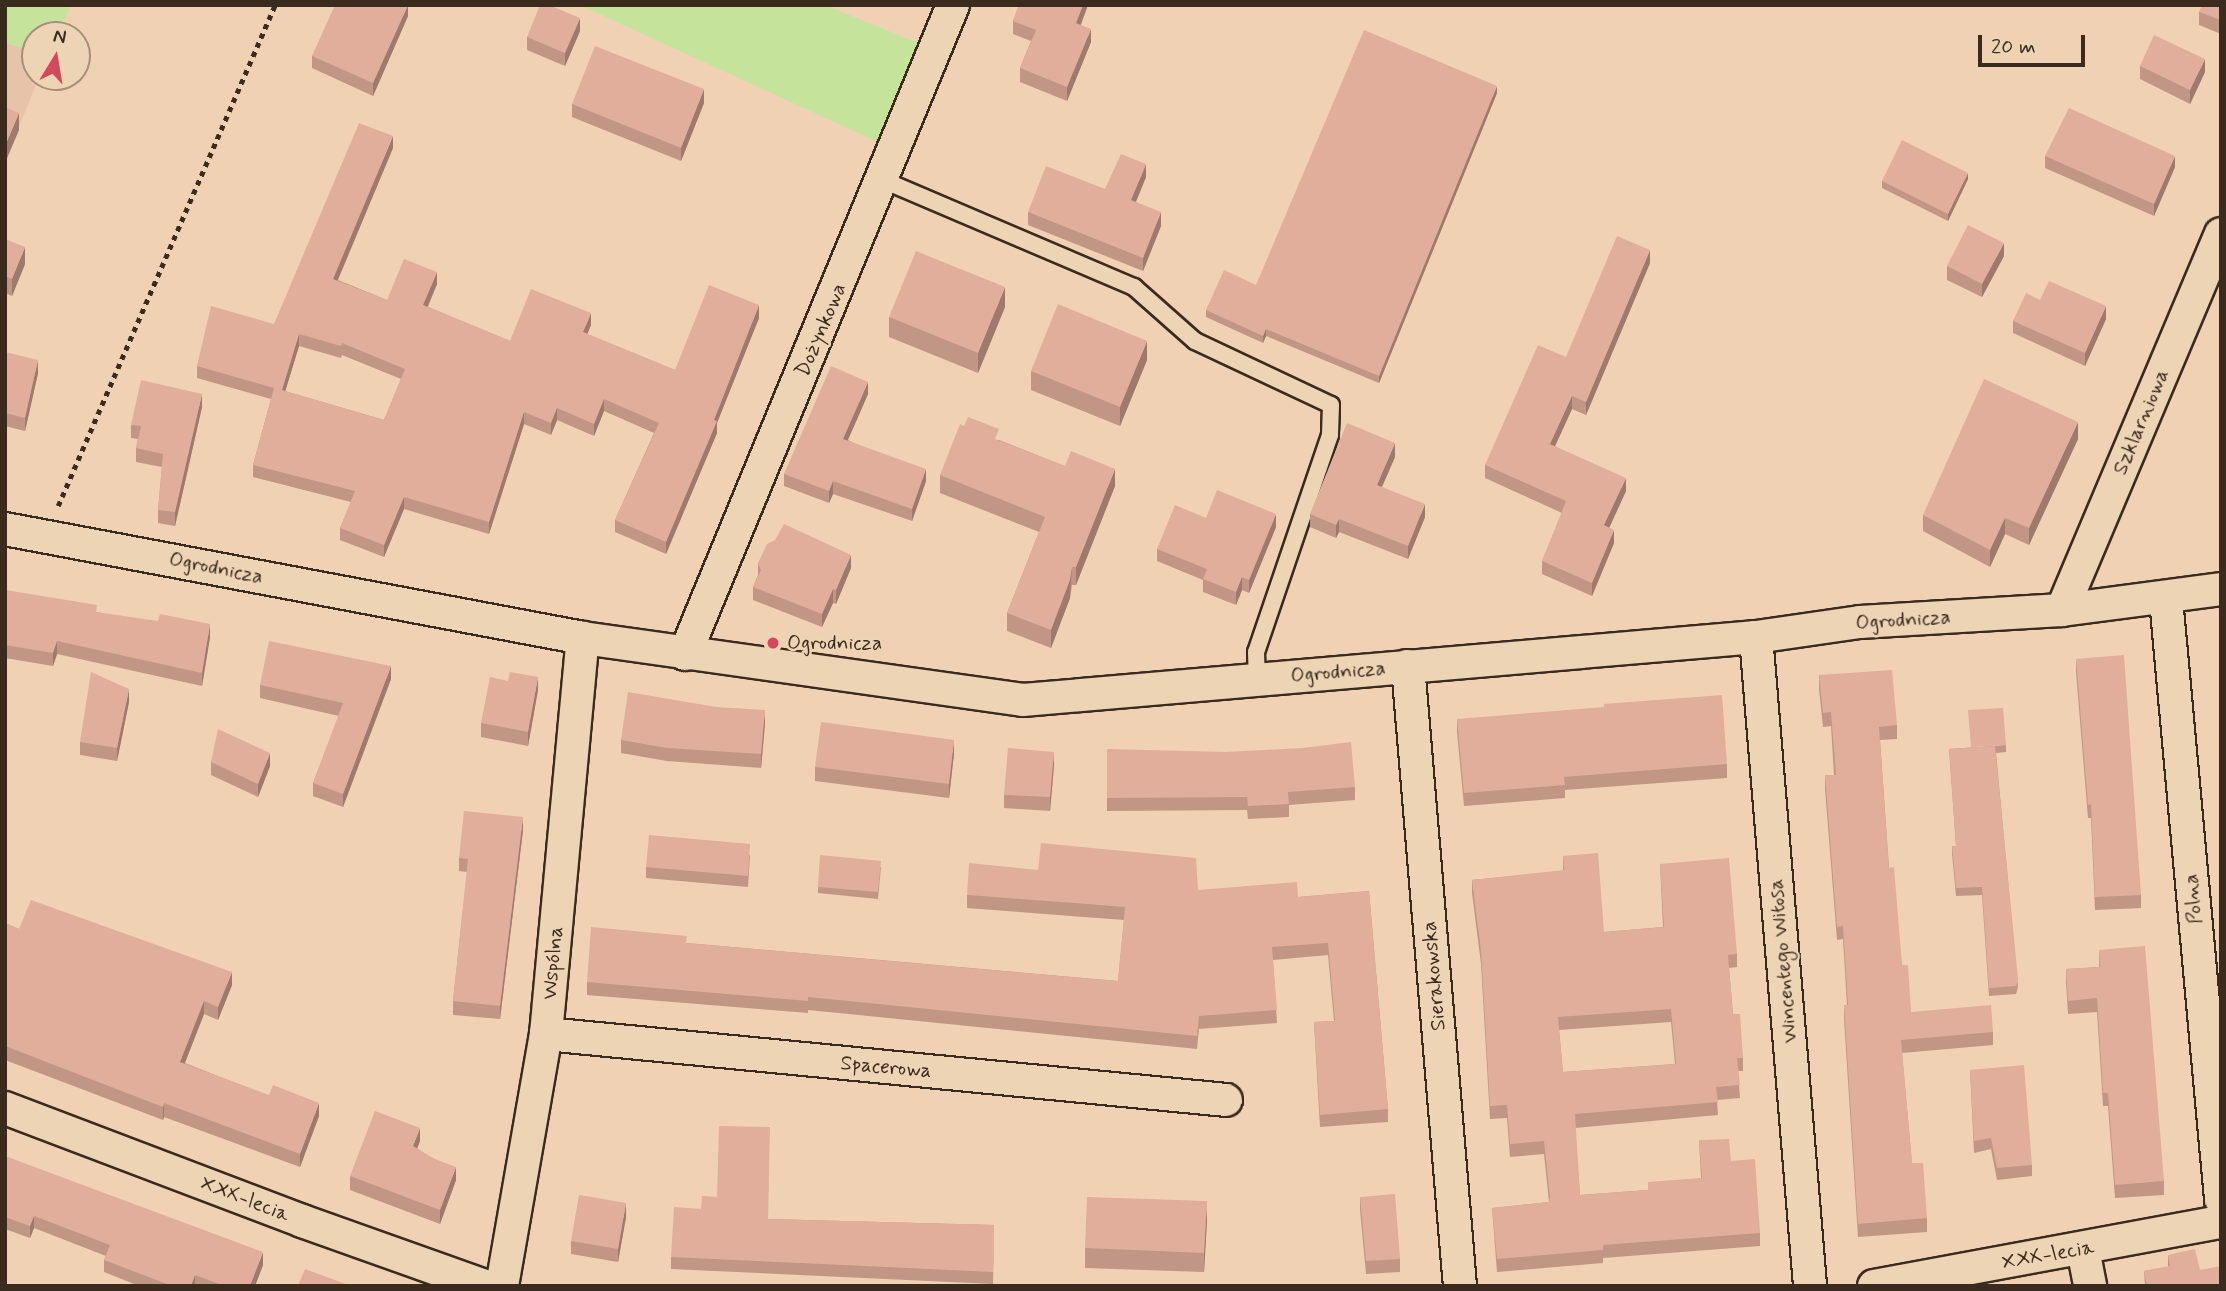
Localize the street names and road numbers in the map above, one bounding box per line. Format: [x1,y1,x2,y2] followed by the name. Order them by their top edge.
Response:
[790,279,852,381] street label: Dożynkowa
[2107,365,2175,479] street label: Szklarniowa
[167,547,265,589] street label: Ogrodnicza
[1855,604,1951,636] street label: Ogrodnicza
[1290,655,1386,689] street label: Ogrodnicza
[2178,873,2208,925] street label: Polna
[1763,877,1803,1045] street label: Wincentego Witosa
[1417,920,1451,1032] street label: Sierakowska
[537,925,569,1001] street label: Wspólna
[839,1050,933,1084] street label: Spacerowa
[197,1171,293,1227] street label: XXX-lecia
[2000,1235,2096,1275] street label: XXX-lecia

